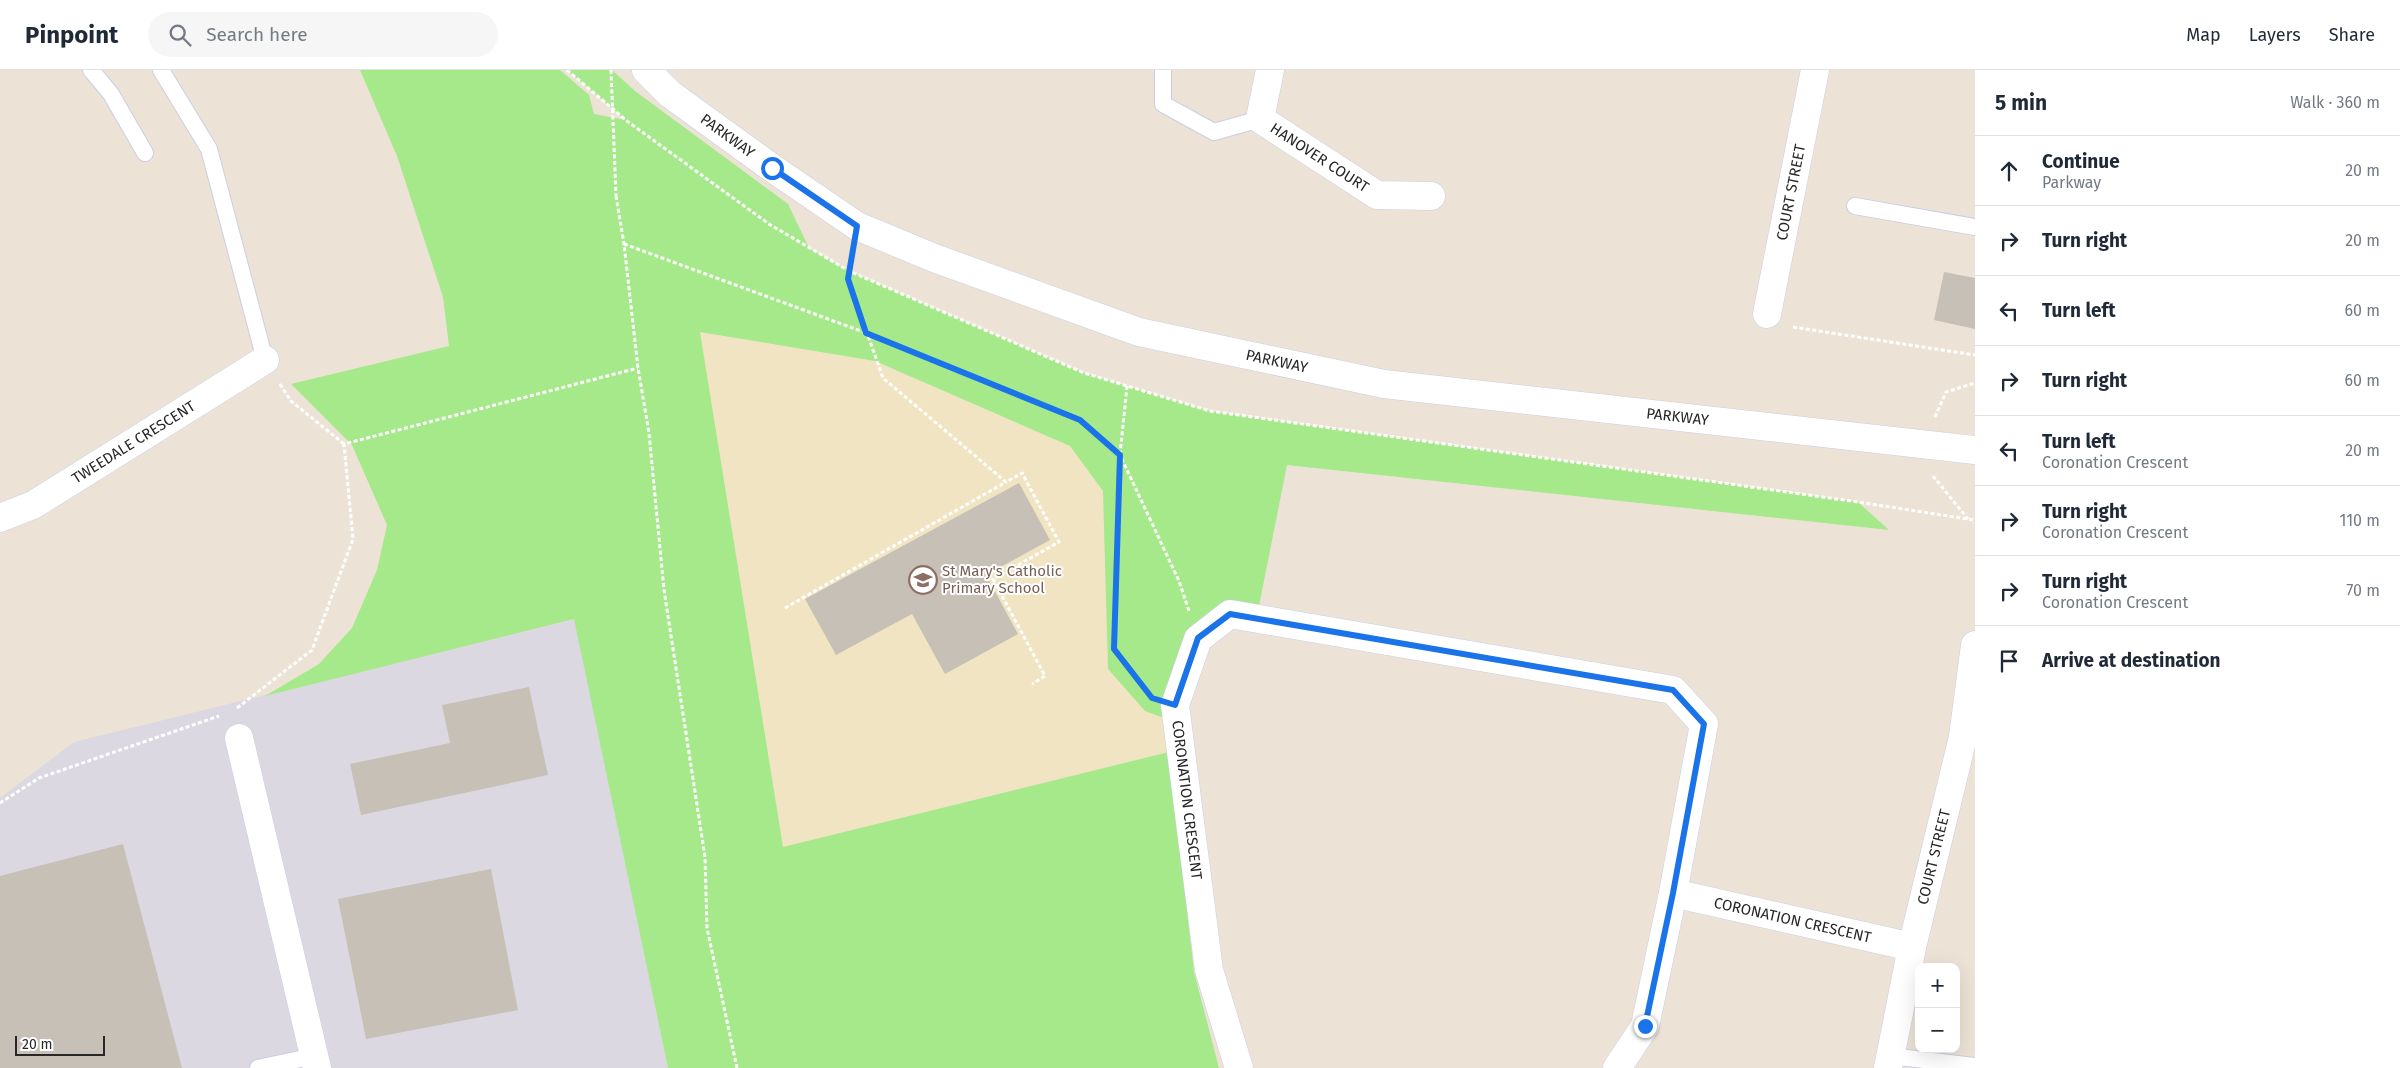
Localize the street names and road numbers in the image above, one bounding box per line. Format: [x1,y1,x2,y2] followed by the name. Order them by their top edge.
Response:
[697,110,759,162] street label: PARKWAY
[1267,119,1372,196] street label: HANOVER COURT
[1773,143,1809,242] street label: COURT STREET
[1244,346,1310,377] street label: PARKWAY
[69,397,199,487] street label: TWEEDALE CRESCENT
[1645,404,1711,429] street label: PARKWAY
[1168,719,1206,881] street label: CORONATION CRESCENT
[1914,807,1954,906] street label: COURT STREET
[1712,894,1873,947] street label: CORONATION CRESCENT

